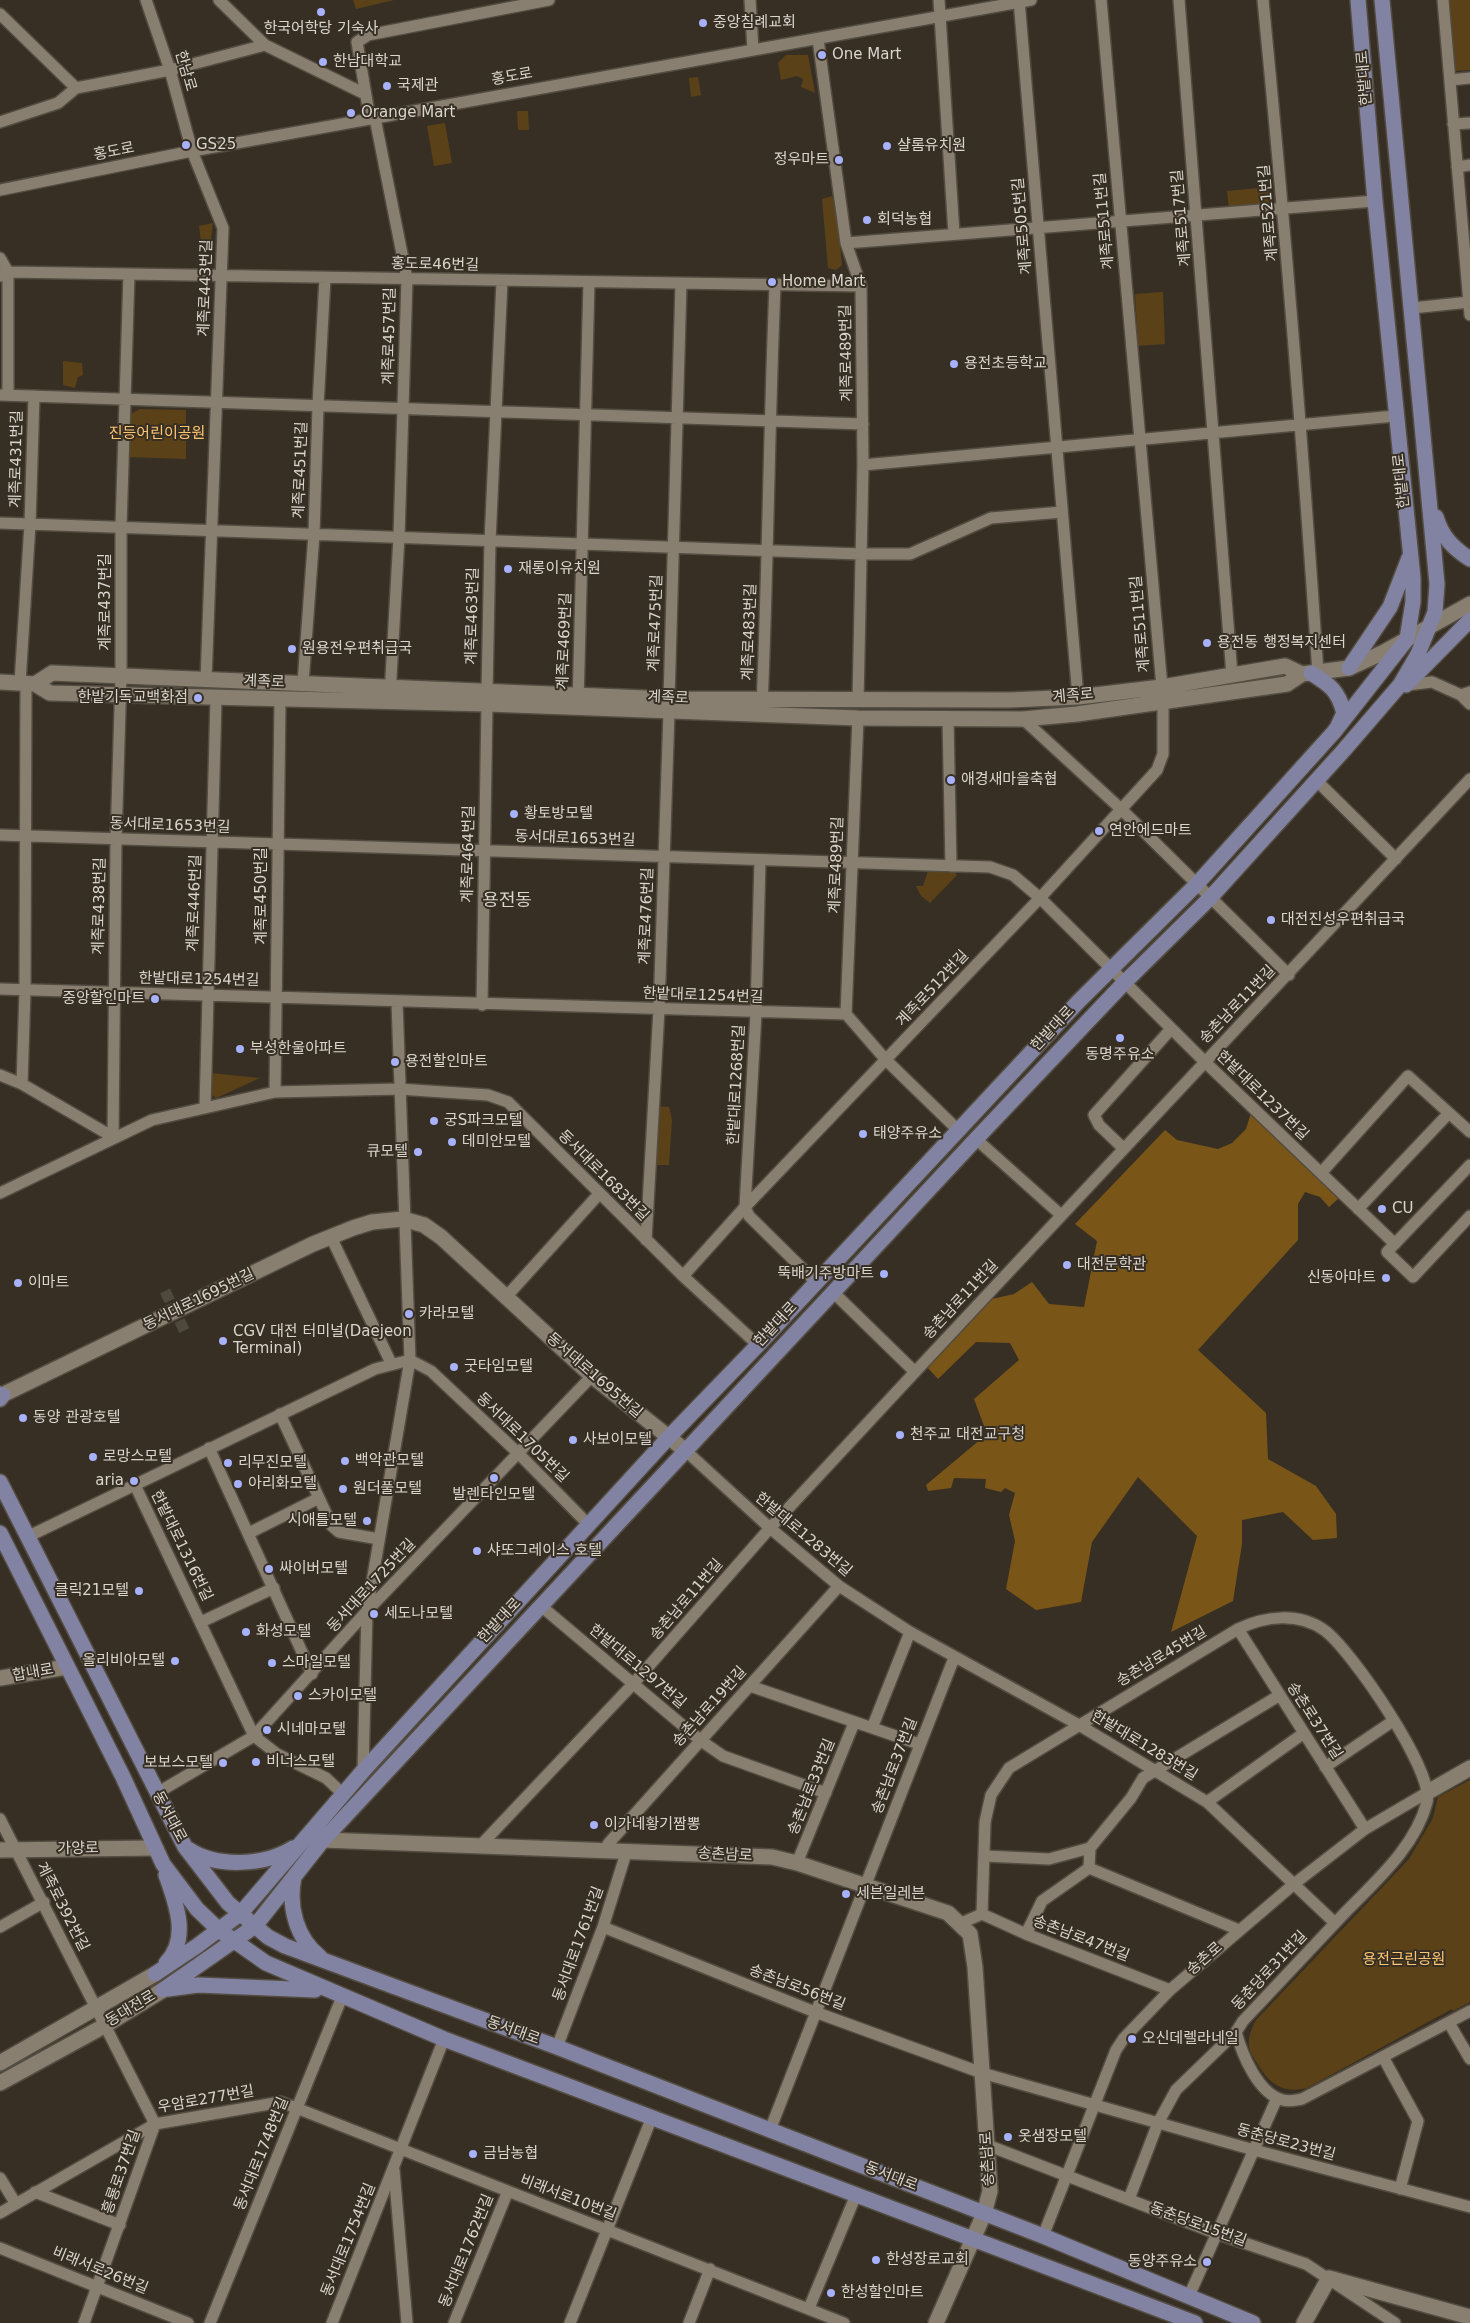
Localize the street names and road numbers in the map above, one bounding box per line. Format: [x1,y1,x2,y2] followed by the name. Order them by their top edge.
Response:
[171,49,199,93] street label: 한남로
[1354,50,1376,106] street label: 한밭대로
[490,65,534,89] street label: 홍도로
[92,139,136,165] street label: 홍도로
[1256,164,1282,262] street label: 계족로521번길
[1169,169,1195,267] street label: 계족로517번길
[1092,172,1118,270] street label: 계족로511번길
[1010,177,1036,275] street label: 계족로505번길
[195,239,217,337] street label: 계족로443번길
[391,255,479,275] street label: 홍도로46번길
[380,287,400,385] street label: 계족로457번길
[837,304,857,402] street label: 계족로489번길
[7,410,27,508] street label: 계족로431번길
[290,421,312,519] street label: 계족로451번길
[1390,453,1414,509] street label: 한밭대로
[97,553,115,651] street label: 계족로437번길
[463,567,483,665] street label: 계족로463번길
[645,574,667,672] street label: 계족로475번길
[1128,575,1154,673] street label: 계족로511번길
[739,583,761,681] street label: 계족로483번길
[554,592,576,690] street label: 계족로469번길
[243,672,285,692] street label: 계족로
[1052,685,1094,707] street label: 계족로
[647,688,689,708] street label: 계족로
[459,805,479,903] street label: 계족로464번길
[109,815,231,837] street label: 동서대로1653번길
[826,816,848,914] street label: 계족로489번길
[514,828,636,850] street label: 동서대로1653번길
[253,847,271,945] street label: 계족로450번길
[184,854,206,952] street label: 계족로446번길
[90,857,110,955] street label: 계족로438번길
[636,867,658,965] street label: 계족로476번길
[893,947,973,1031] street label: 계족로512번길
[1196,962,1280,1048] street label: 송촌남로11번길
[138,970,260,990] street label: 한밭대로1254번길
[642,985,764,1007] street label: 한밭대로1254번길
[1028,1003,1078,1055] street label: 한밭대로
[725,1024,749,1146] street label: 한밭대로1268번길
[1212,1048,1312,1144] street label: 한밭대로1237번길
[554,1127,652,1225] street label: 동서대로1683번길
[920,1257,1002,1343] street label: 송촌남로11번길
[141,1265,257,1335] street label: 동서대로1695번길
[751,1299,801,1351] street label: 한밭대로
[542,1330,646,1422] street label: 동서대로1695번길
[472,1390,572,1486] street label: 동서대로1705번길
[146,1488,216,1604] street label: 한밭대로1316번길
[751,1489,855,1581] street label: 한밭대로1283번길
[324,1536,420,1636] street label: 동서대로1725번길
[647,1556,727,1644] street label: 송촌남로11번길
[475,1595,525,1647] street label: 한밭대로
[585,1621,689,1713] street label: 한밭대로1297번길
[1114,1623,1210,1691] street label: 송촌남로45번길
[11,1661,55,1685] street label: 합내로
[669,1663,751,1751] street label: 송촌남로19번길
[1282,1679,1346,1763] street label: 송촌로37번길
[1088,1707,1200,1785] street label: 한밭대로1283번길
[868,1715,922,1817] street label: 송촌남로37번길
[785,1736,839,1838] street label: 송촌남로33번길
[148,1788,190,1846] street label: 동서대로
[57,1840,99,1858] street label: 가양로
[697,1845,753,1865] street label: 송촌남로
[32,1859,92,1955] street label: 계족로392번길
[550,1884,608,2004] street label: 동서대로1761번길
[1030,1912,1132,1966] street label: 송촌남로47번길
[1229,1928,1311,2014] street label: 동춘당로31번길
[1183,1939,1227,1979] street label: 송촌로
[746,1961,848,2015] street label: 송촌남로56번길
[103,1987,159,2031] street label: 동대전로
[484,2013,542,2049] street label: 동서대로
[156,2083,256,2117] street label: 우암로277번길
[231,2095,293,2213] street label: 동서대로1748번길
[1234,2121,1338,2165] street label: 동춘당로23번길
[99,2127,145,2217] street label: 흥룡로37번길
[978,2131,998,2187] street label: 송촌남로
[862,2159,920,2195] street label: 동서대로
[517,2171,619,2225] street label: 비래서로10번길
[318,2181,380,2299] street label: 동서대로1754번길
[436,2192,498,2310] street label: 동서대로1762번길
[1147,2199,1249,2251] street label: 동춘당로15번길
[49,2244,151,2298] street label: 비래서로26번길

